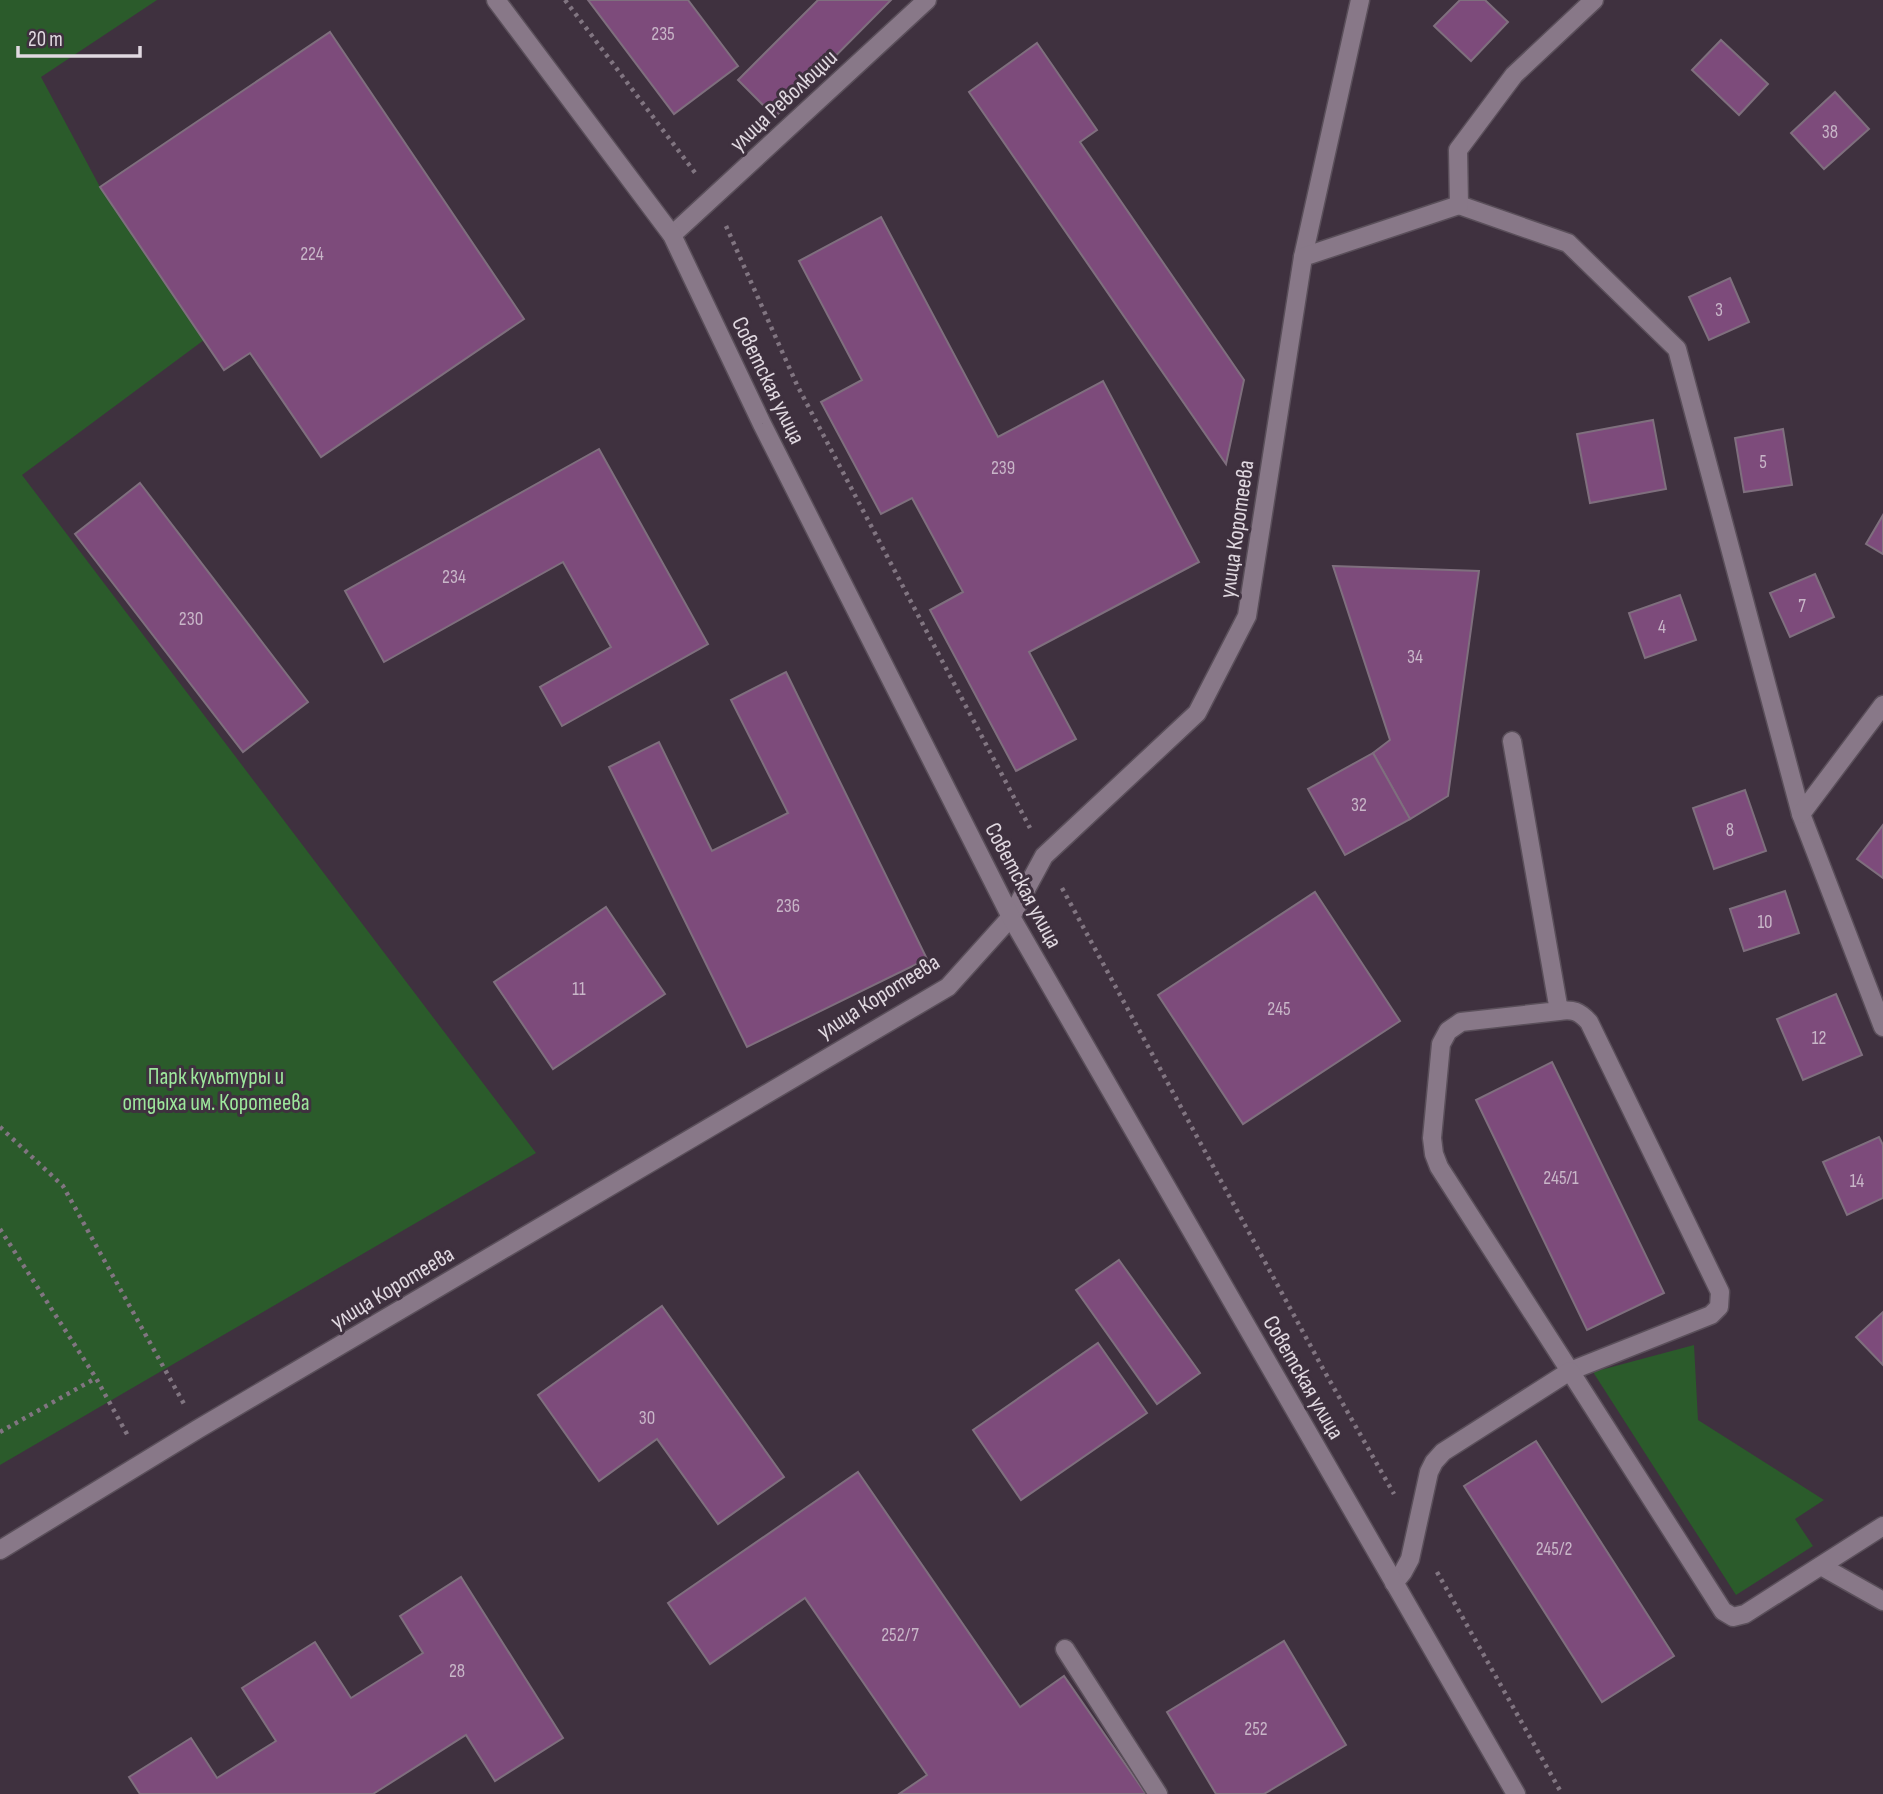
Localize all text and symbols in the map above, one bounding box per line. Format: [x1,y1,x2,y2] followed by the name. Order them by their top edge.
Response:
[18,14,140,58] scale bar
[651,23,675,46] house number: 235
[28,27,63,52] text: 20 m
[724,44,843,158] street label: улица Революции
[1822,121,1838,144] house number: 38
[300,243,324,266] house number: 224
[1715,299,1723,322] house number: 3
[725,312,811,449] street label: Советская улица
[1759,451,1767,474] house number: 5
[991,457,1015,480] house number: 239
[1213,458,1261,600] street label: улица Коротеева
[442,566,466,589] house number: 234
[1798,595,1806,618] house number: 7
[179,608,203,631] house number: 230
[1658,616,1666,639] house number: 4
[1407,646,1423,669] house number: 34
[1351,794,1367,817] house number: 32
[978,818,1068,953] street label: Советская улица
[1726,819,1734,842] house number: 8
[776,895,800,918] house number: 236
[1757,911,1773,934] house number: 10
[812,948,945,1046] street label: улица Коротеева
[572,978,586,1001] house number: 11
[1267,998,1291,1021] house number: 245
[1812,1027,1826,1050] house number: 12
[122,1063,310,1117] park label: Парк культуры и отдыха им. Коротеева
[1543,1167,1579,1190] house number: 245/1
[1850,1170,1864,1193] house number: 14
[326,1240,459,1336] street label: улица Коротеева
[1256,1311,1350,1444] street label: Советская улица
[639,1407,655,1430] house number: 30
[1536,1538,1572,1561] house number: 245/2
[881,1624,919,1647] house number: 252/7
[449,1660,465,1683] house number: 28
[1244,1718,1268,1741] house number: 252

